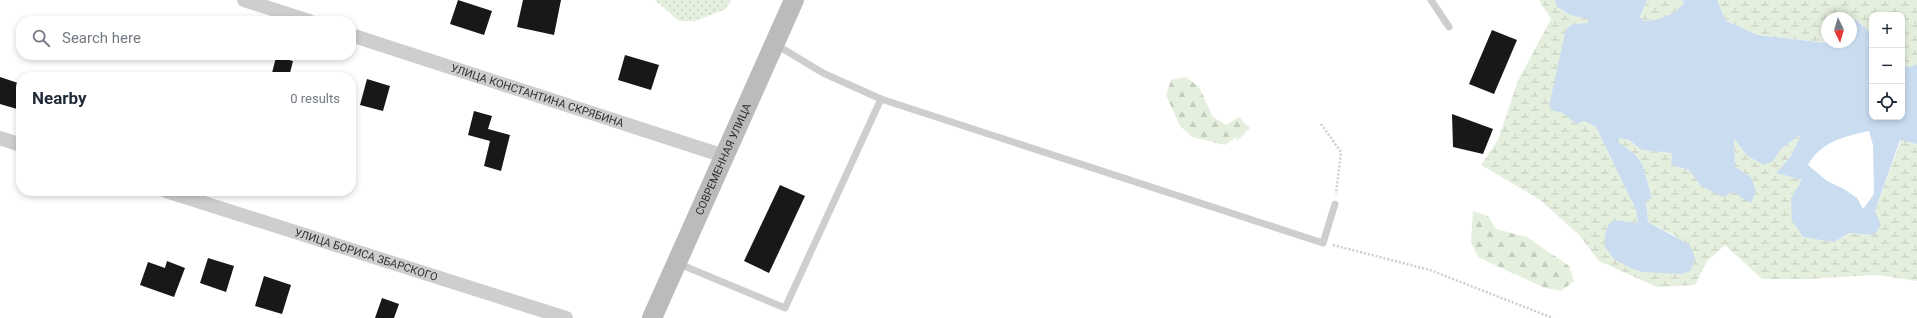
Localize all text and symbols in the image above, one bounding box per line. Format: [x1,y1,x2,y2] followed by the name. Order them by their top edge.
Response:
[1821,12,1857,48] north arrow
[1869,12,1905,120] map controls
[1869,12,1905,48] button: +
[16,16,356,60] search box
[30,27,52,49] icon: search
[62,29,141,47] text: Search here
[1869,48,1905,84] button: −
[449,61,626,130] street label: УЛИЦА КОНСТАНТИНА СКРЯБИНА
[1869,84,1905,120] button: locate
[32,88,87,108] text: Nearby
[290,91,340,106] text: 0 results
[692,100,754,217] street label: СОВРЕМЕННАЯ УЛИЦА
[293,226,439,283] street label: УЛИЦА БОРИСА ЗБАРСКОГО

